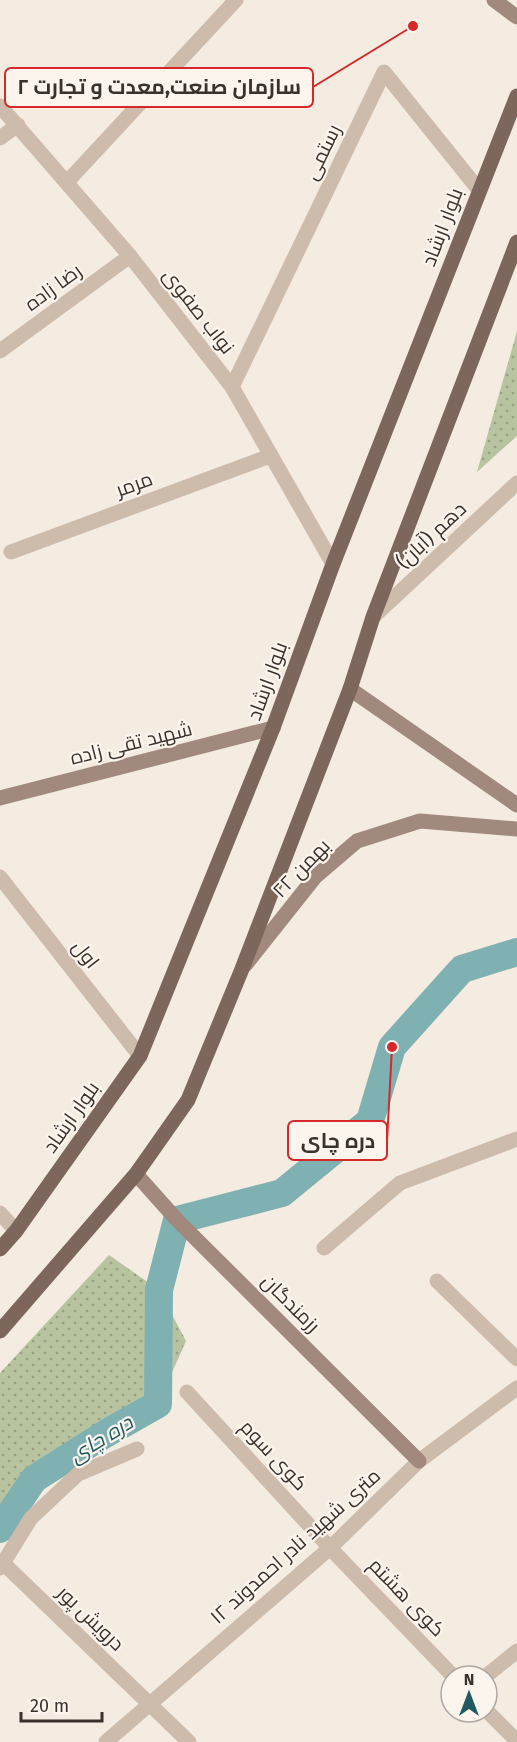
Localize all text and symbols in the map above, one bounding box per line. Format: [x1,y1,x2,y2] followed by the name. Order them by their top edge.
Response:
[5,68,313,107] callout: سازمان صنعت,معدت و تجارت ۲
[17,74,301,100] text: سازمان صنعت,معدت و تجارت ۲
[298,120,347,184] street label: رستمی
[416,185,468,269] street label: بلوار ارشاد
[20,258,86,316] street label: رضا زاده
[157,263,240,359] street label: نواب صفوی
[111,466,156,502] street label: مرمر
[391,497,472,575] street label: دهم (آبان)
[242,638,292,724] street label: بلوار ارشاد
[68,716,195,771] street label: شهید تقی زاده
[267,834,336,903] street label: ۲۲ بهمن
[67,935,105,974] street label: اول
[38,1077,104,1157] street label: بلوار ارشاد
[288,1121,387,1160] callout: دره چای
[301,1128,375,1156] text: دره چای
[256,1269,325,1338] street label: رزمندگان
[64,1409,139,1469] water label: دره چای
[234,1415,313,1497] street label: کوی سوم
[205,1463,386,1629] street label: ۱۲ متری شهید نادر احمدوند
[362,1553,450,1643] street label: کوی هشتم
[51,1580,129,1656] street label: درویش پور
[439,1664,499,1724] north arrow
[464,1670,474,1689] text: N
[21,1685,102,1723] scale bar
[30,1695,69,1717] text: 20 m

